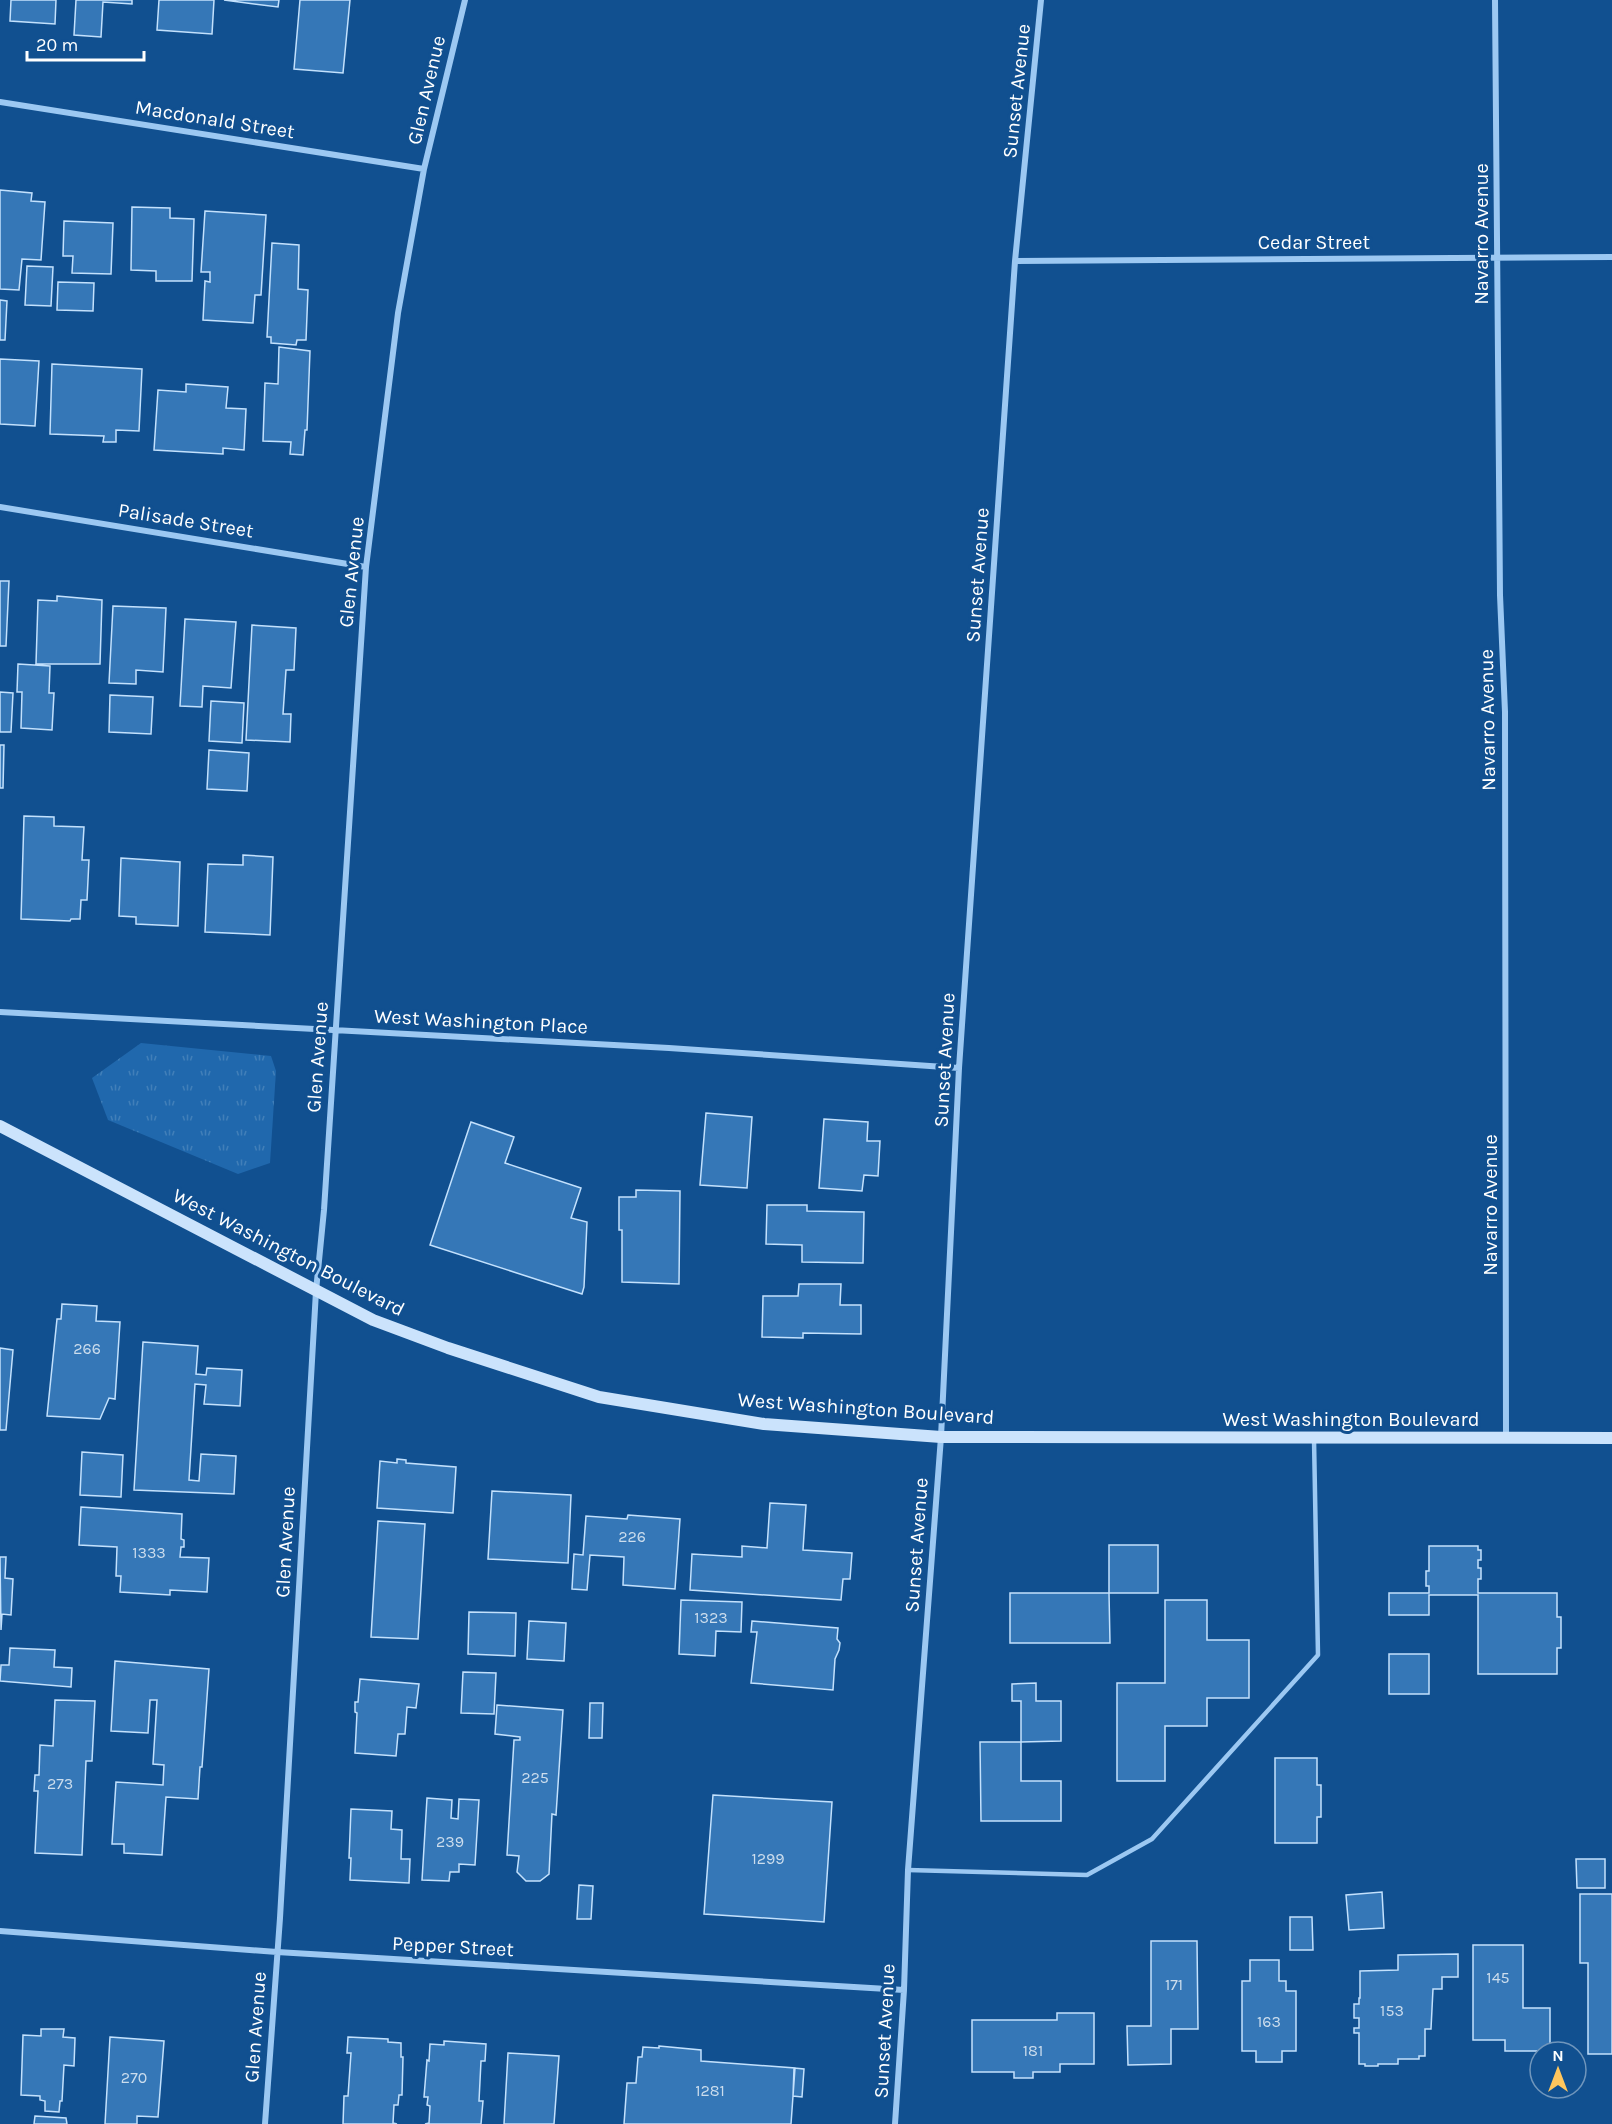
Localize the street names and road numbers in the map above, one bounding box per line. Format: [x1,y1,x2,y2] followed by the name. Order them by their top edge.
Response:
[998,23,1035,159] street label: Sunset Avenue
[403,33,450,147] street label: Glen Avenue
[133,96,297,144] street label: Macdonald Street
[1470,163,1493,305] street label: Navarro Avenue
[1258,231,1371,254] street label: Cedar Street
[116,498,256,543] street label: Palisade Street
[961,507,994,643] street label: Sunset Avenue
[334,515,369,629] street label: Glen Avenue
[1475,649,1500,791] street label: Navarro Avenue
[929,992,960,1128] street label: Sunset Avenue
[302,1001,333,1113] street label: Glen Avenue
[374,1004,588,1039] street label: West Washington Place
[1479,1134,1502,1276] street label: Navarro Avenue
[169,1184,409,1321] street label: West Washington Boulevard
[737,1388,995,1429] street label: West Washington Boulevard
[1222,1408,1480,1431] street label: West Washington Boulevard
[900,1477,933,1613] street label: Sunset Avenue
[271,1486,300,1598] street label: Glen Avenue
[392,1932,515,1961] street label: Pepper Street
[869,1963,900,2099] street label: Sunset Avenue
[240,1971,271,2083] street label: Glen Avenue

